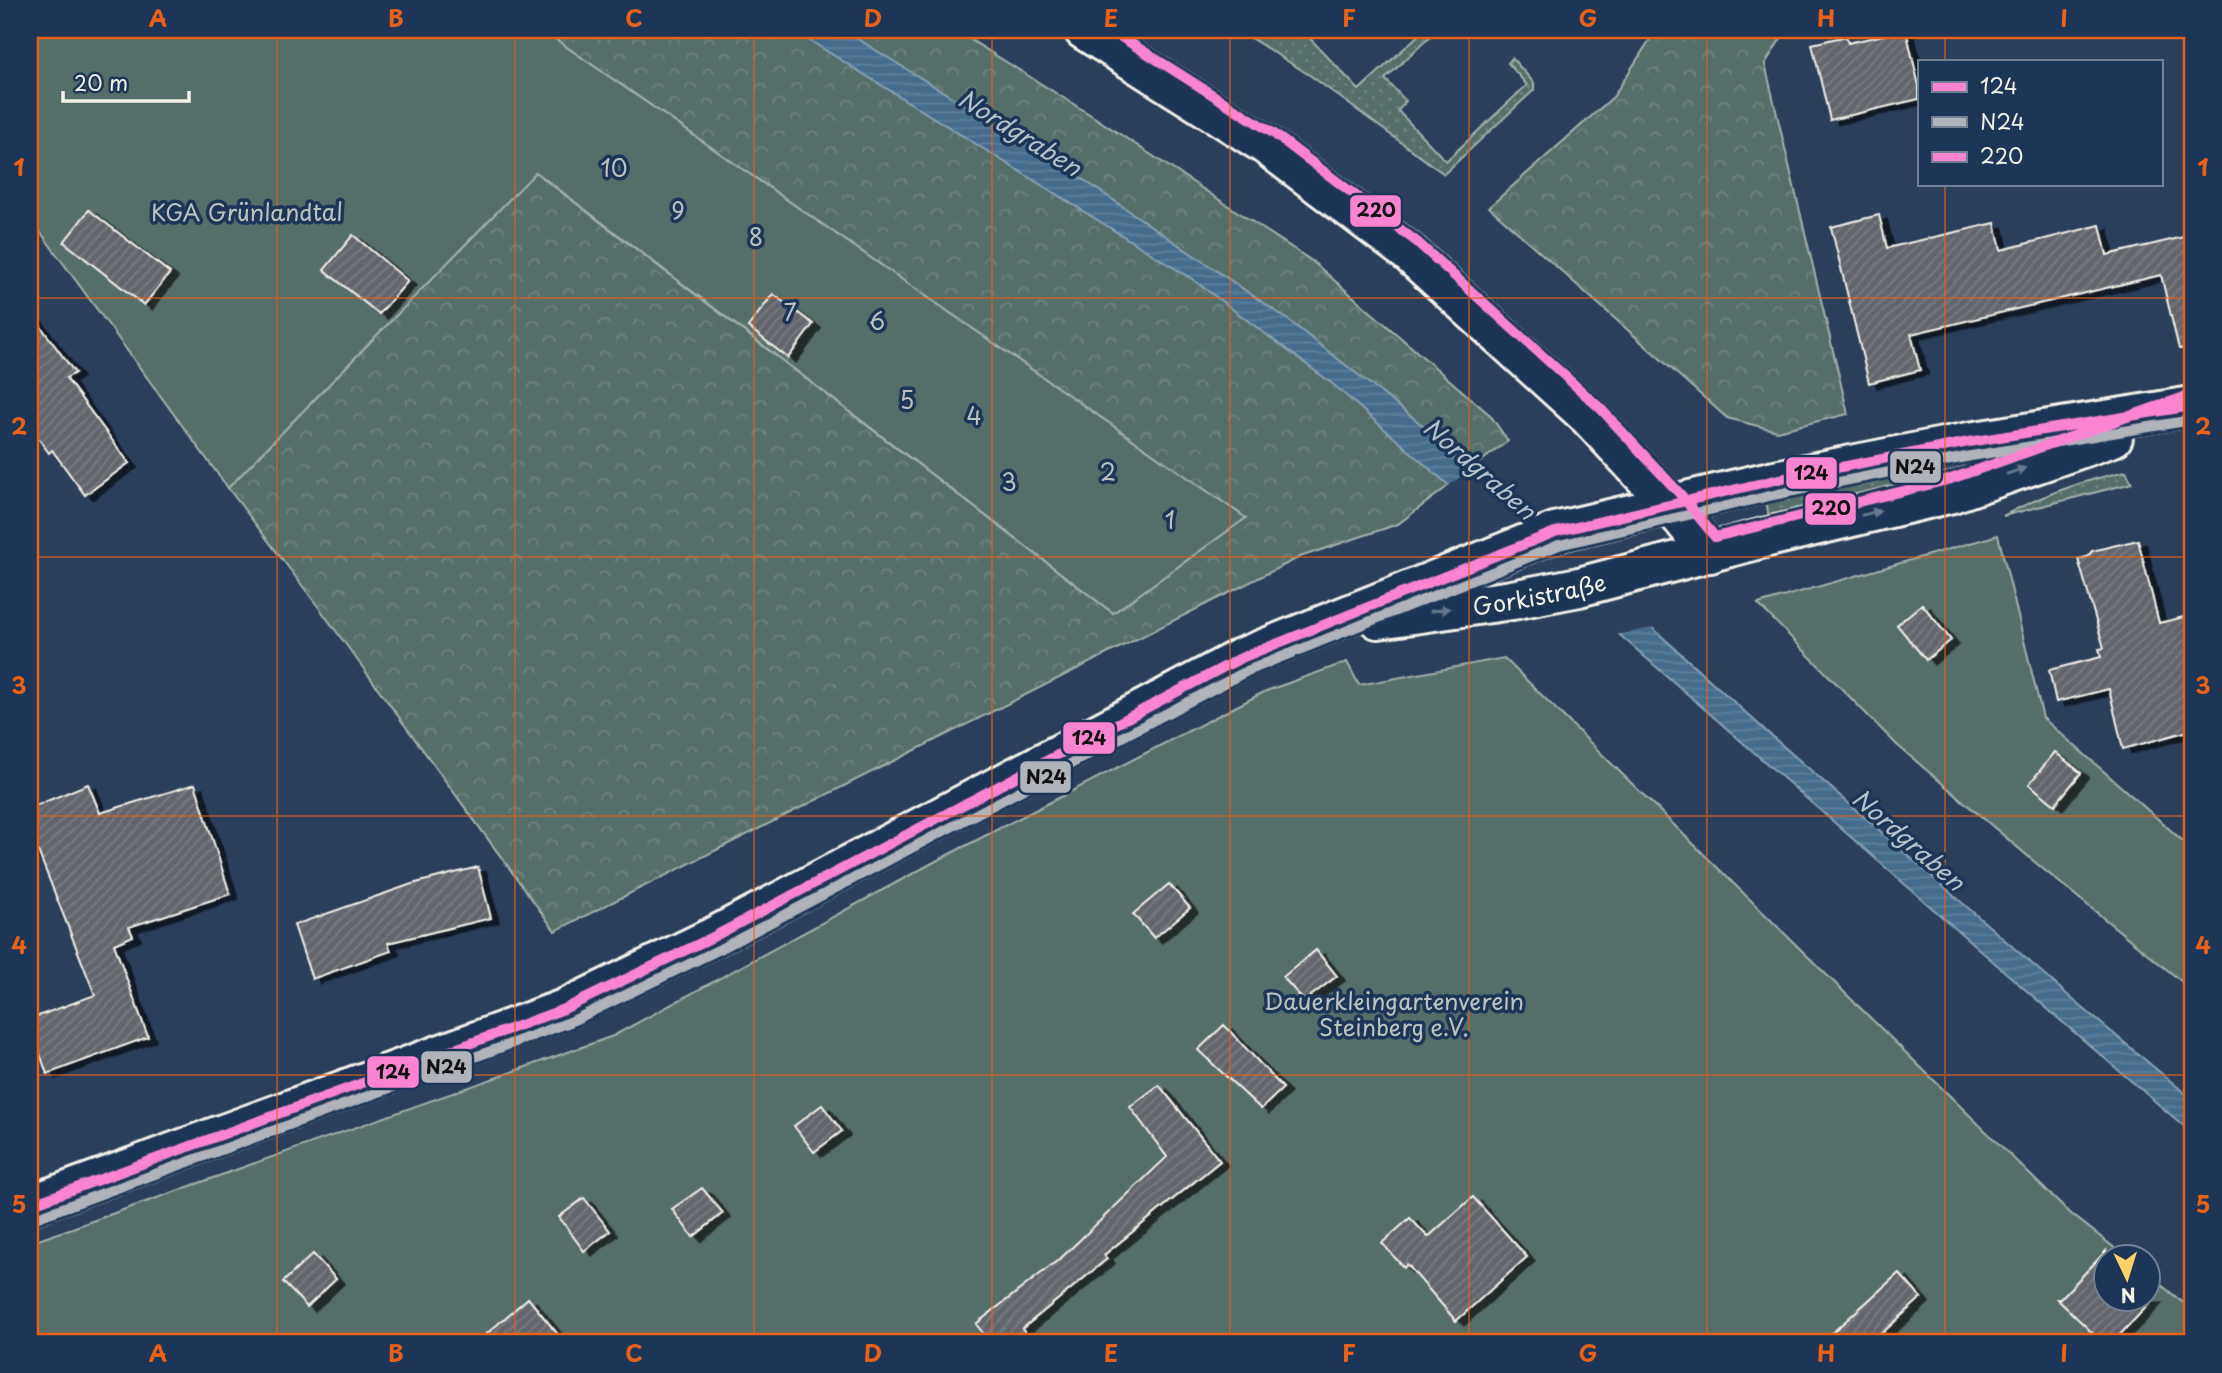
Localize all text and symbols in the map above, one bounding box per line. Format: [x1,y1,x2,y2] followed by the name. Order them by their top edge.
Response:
[149,0,167,35] text: A
[388,0,404,35] text: B
[625,0,643,35] text: C
[864,0,882,35] text: D
[1104,0,1118,35] text: E
[1342,0,1356,35] text: F
[1579,0,1597,35] text: G
[1817,0,1835,35] text: H
[2060,0,2068,35] text: I
[63,60,189,104] scale bar
[1918,60,2162,186] legend
[74,66,128,98] text: 20 m
[1980,69,2018,101] text: 124
[951,80,1090,185] water label: Nordgraben
[1980,105,2025,137] text: N24
[1980,139,2023,171] text: 220
[14,149,25,184] text: 1
[2198,149,2209,184] text: 1
[600,150,628,185] park label: 10
[671,193,685,228] park label: 9
[151,194,343,229] park label: KGA Grünlandtal
[1349,194,1402,228] line badge: 220
[1356,195,1396,223] text: 220
[749,219,763,254] park label: 8
[783,294,797,329] park label: 7
[869,303,885,338] park label: 6
[900,382,914,417] park label: 5
[966,398,982,433] park label: 4
[11,408,27,443] text: 2
[2195,408,2211,443] text: 2
[1415,409,1545,528] water label: Nordgraben
[1889,450,1942,484] line badge: N24
[1895,452,1935,480] text: N24
[1100,454,1116,489] park label: 2
[1785,456,1838,490] line badge: 124
[1794,458,1828,486] text: 124
[1001,464,1017,499] park label: 3
[2006,465,2027,476] one-way arrow
[1804,492,1857,526] line badge: 220
[1811,493,1851,521] text: 220
[1165,502,1175,537] park label: 1
[1860,507,1882,518] one-way arrow
[1470,563,1610,623] street label: Gorkistraße
[1429,604,1451,615] one-way arrow
[11,667,27,702] text: 3
[2195,667,2211,702] text: 3
[1062,721,1116,755] line badge: 124
[1072,723,1106,751] text: 124
[1019,760,1072,794] line badge: N24
[1026,762,1066,790] text: N24
[1844,780,1974,899] water label: Nordgraben
[11,927,27,962] text: 4
[2195,927,2211,962] text: 4
[1264,983,1524,1044] park label: Dauerkleingartenverein Steinberg e.V.
[420,1050,473,1084] line badge: N24
[426,1052,466,1080] text: N24
[366,1055,420,1089] line badge: 124
[376,1057,410,1085] text: 124
[12,1186,26,1221] text: 5
[2196,1186,2210,1221] text: 5
[2092,1244,2162,1314] north arrow
[2120,1281,2137,1310] text: N
[149,1335,167,1370] text: A
[388,1335,404,1370] text: B
[625,1335,643,1370] text: C
[864,1335,882,1370] text: D
[1104,1335,1118,1370] text: E
[1342,1335,1356,1370] text: F
[1579,1335,1597,1370] text: G
[1817,1335,1835,1370] text: H
[2060,1335,2068,1370] text: I

